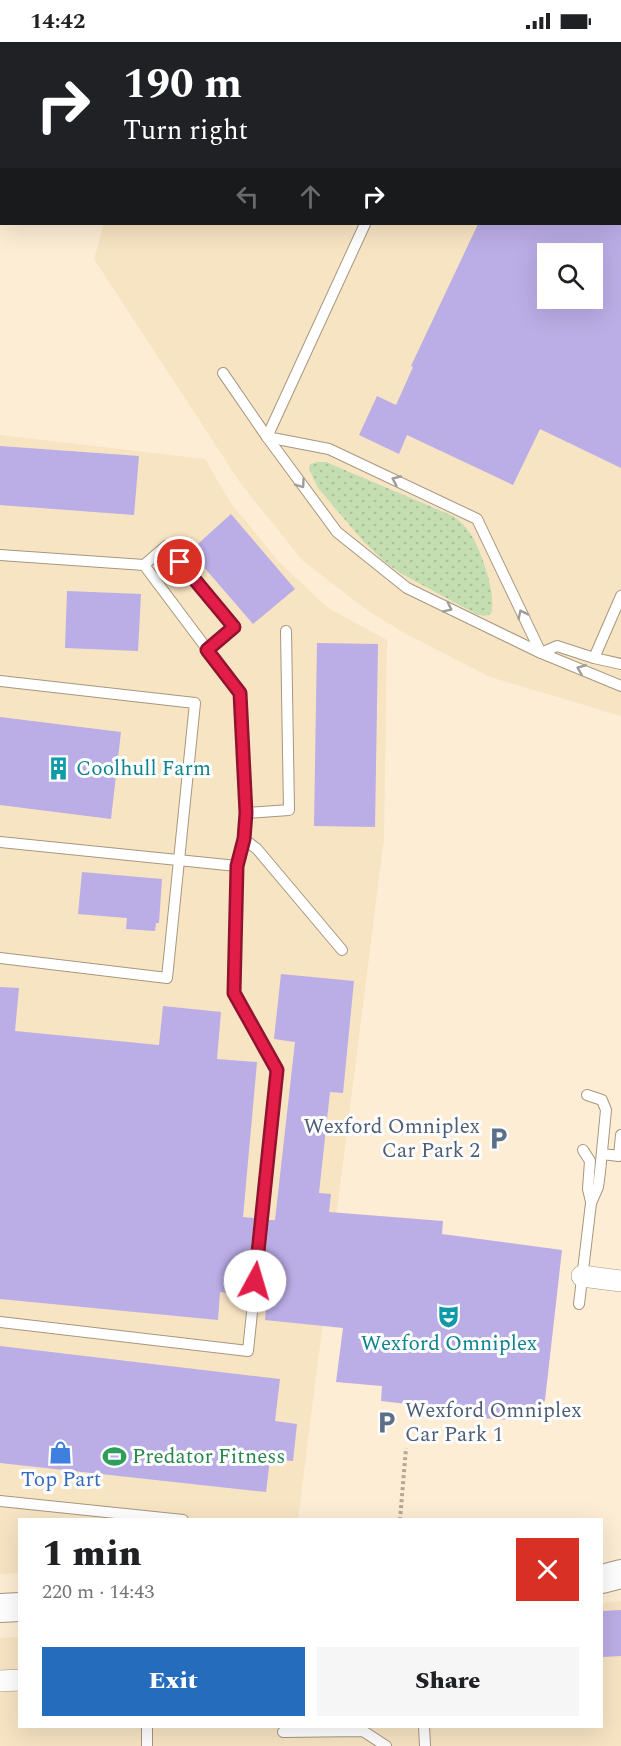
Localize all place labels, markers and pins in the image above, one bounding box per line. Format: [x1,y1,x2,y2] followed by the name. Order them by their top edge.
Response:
[154,536,205,587] pin
[76,753,211,785] place label: Coolhull Farm
[45,756,71,782] building icon: Coolhull Farm
[303,1111,480,1167] place label: Wexford Omniplex Car Park 2
[485,1126,511,1152] parking icon: Wexford Omniplex Car Park 2
[436,1303,462,1329] theatre icon: Wexford Omniplex
[361,1328,537,1360] place label: Wexford Omniplex
[405,1395,582,1451] place label: Wexford Omniplex Car Park 1
[374,1410,400,1436] parking icon: Wexford Omniplex Car Park 1
[48,1439,74,1465] shop icon: Top Part
[132,1441,285,1473] place label: Predator Fitness
[101,1444,127,1470] sports icon: Predator Fitness
[21,1464,101,1496] place label: Top Part

